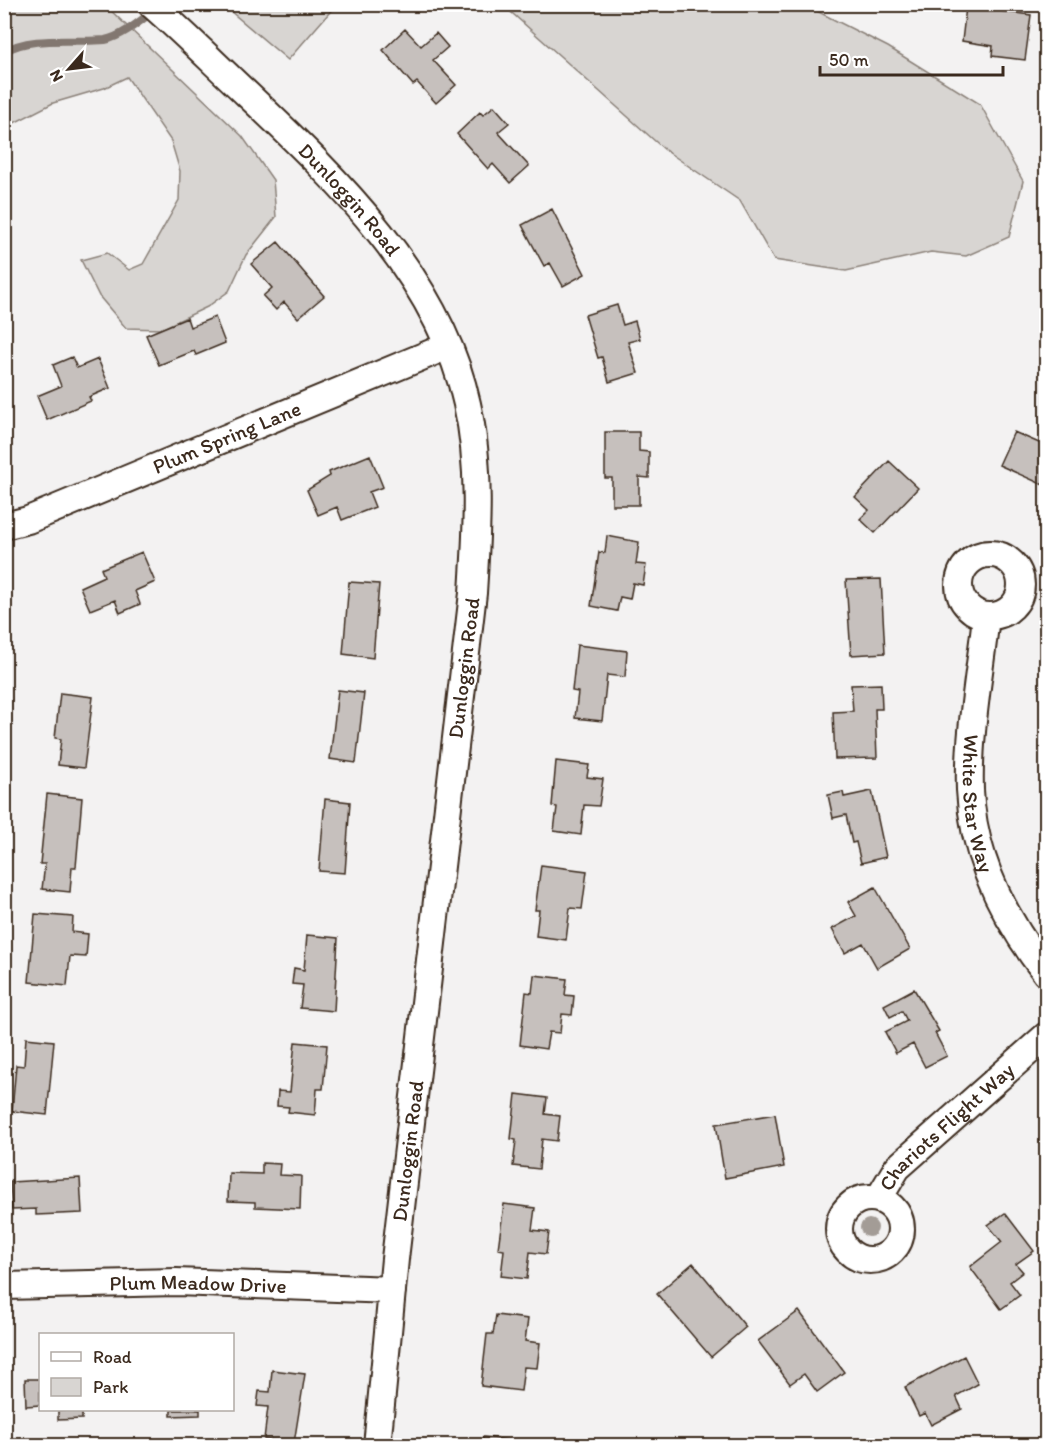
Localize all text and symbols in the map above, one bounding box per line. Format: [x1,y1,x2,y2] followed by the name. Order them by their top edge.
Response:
[39,39,99,99] north arrow
[820,39,1003,77] scale bar
[829,49,869,71] text: 50 m
[45,67,67,85] text: N
[294,138,407,261] street label: Dunloggin Road
[149,395,304,479] street label: Plum Spring Lane
[442,595,485,740] street label: Dunloggin Road
[958,733,1000,876] street label: White Star Way
[873,1057,1019,1195] street label: Chariots Flight Way
[386,1078,429,1223] street label: Dunloggin Road
[109,1269,287,1298] street label: Plum Meadow Drive
[39,1333,234,1411] legend
[93,1346,132,1368] text: Road
[93,1376,128,1398] text: Park

